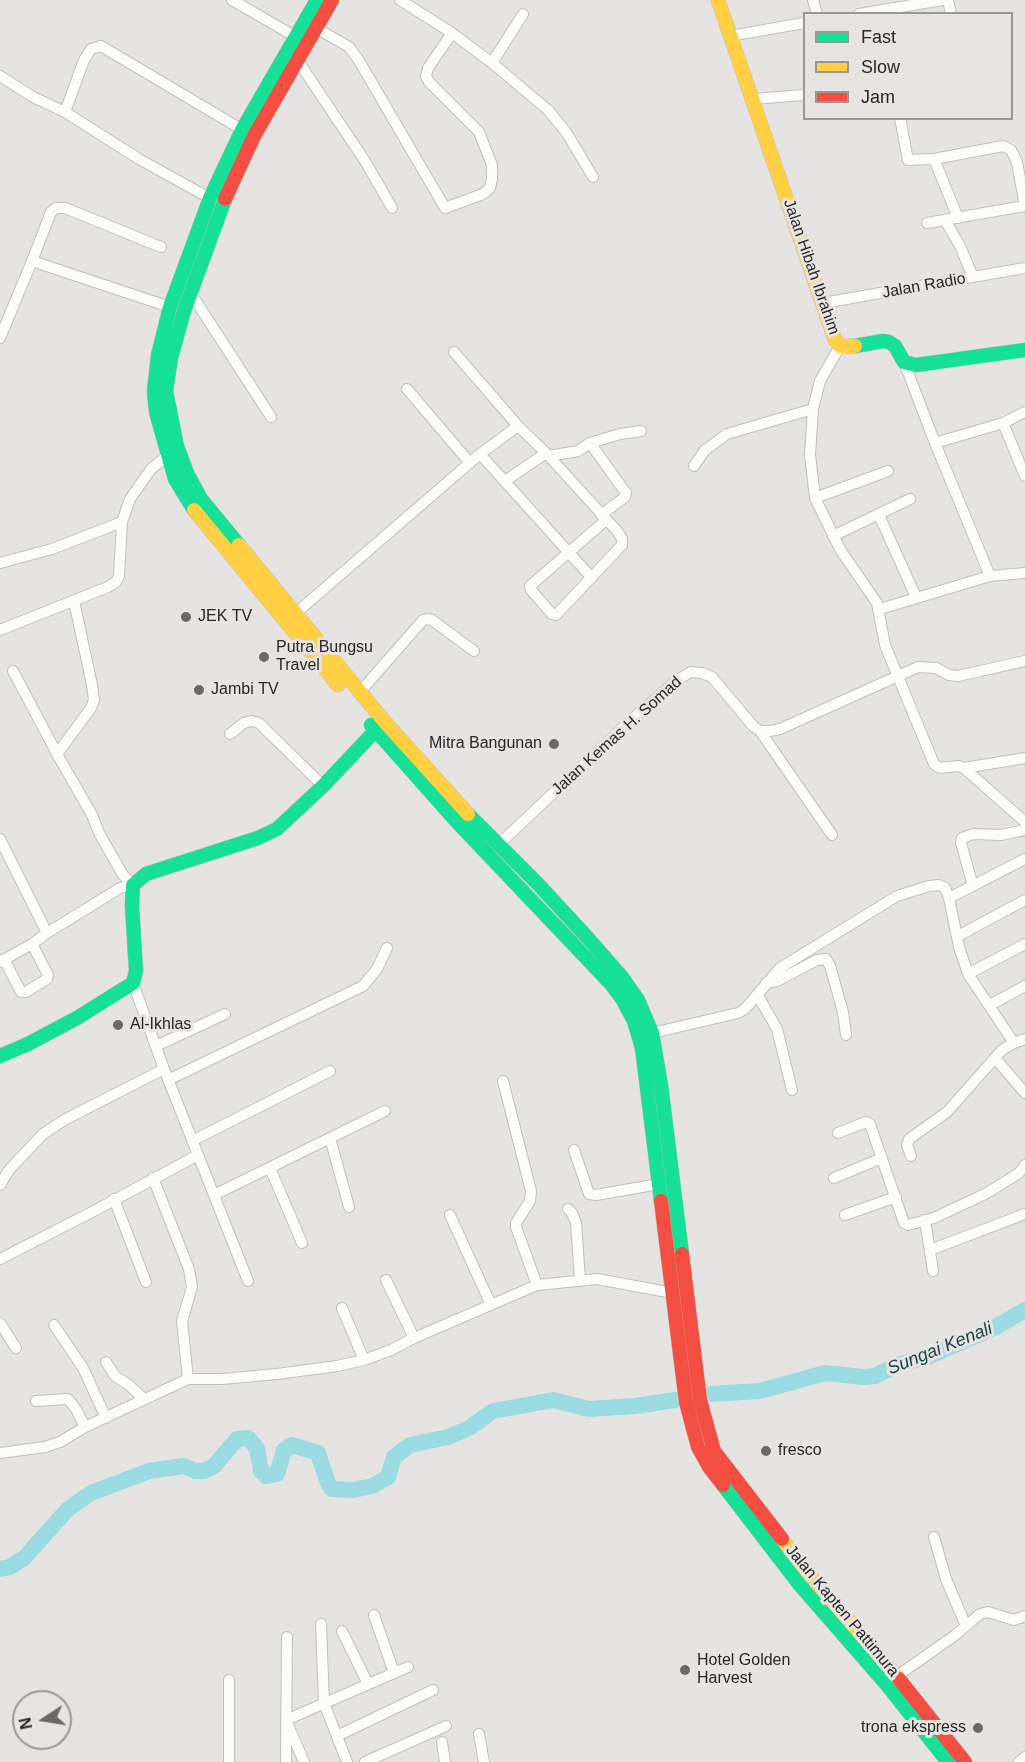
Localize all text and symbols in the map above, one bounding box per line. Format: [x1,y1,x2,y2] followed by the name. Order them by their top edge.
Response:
[803,12,1013,120] legend
[861,27,896,47] text: Fast
[861,57,900,77] text: Slow
[861,87,895,107] text: Jam
[779,197,843,337] street label: Jalan Hibah Ibrahim
[881,269,967,303] street label: Jalan Radio
[198,607,252,627] place label: JEK TV
[179,610,193,624] marker: JEK TV
[276,638,373,676] place label: Putra Bungsu Travel
[257,650,271,664] marker: Putra Bungsu Travel
[548,673,686,799] street label: Jalan Kemas H. Somad
[211,680,279,700] place label: Jambi TV
[192,683,206,697] marker: Jambi TV
[429,734,542,754] place label: Mitra Bangunan
[547,737,561,751] marker: Mitra Bangunan
[130,1015,191,1035] place label: Al-Ikhlas
[111,1018,125,1032] marker: Al-Ikhlas
[884,1318,996,1380] water label: Sungai Kenali
[778,1441,822,1461] place label: fresco
[759,1444,773,1458] marker: fresco
[781,1541,903,1681] street label: Jalan Kapten Pattimura
[697,1651,790,1689] place label: Hotel Golden Harvest
[678,1663,692,1677] marker: Hotel Golden Harvest
[12,1690,72,1750] north arrow
[16,1716,35,1731] text: N
[861,1718,966,1738] place label: trona ekspress
[971,1721,985,1735] marker: trona ekspress

